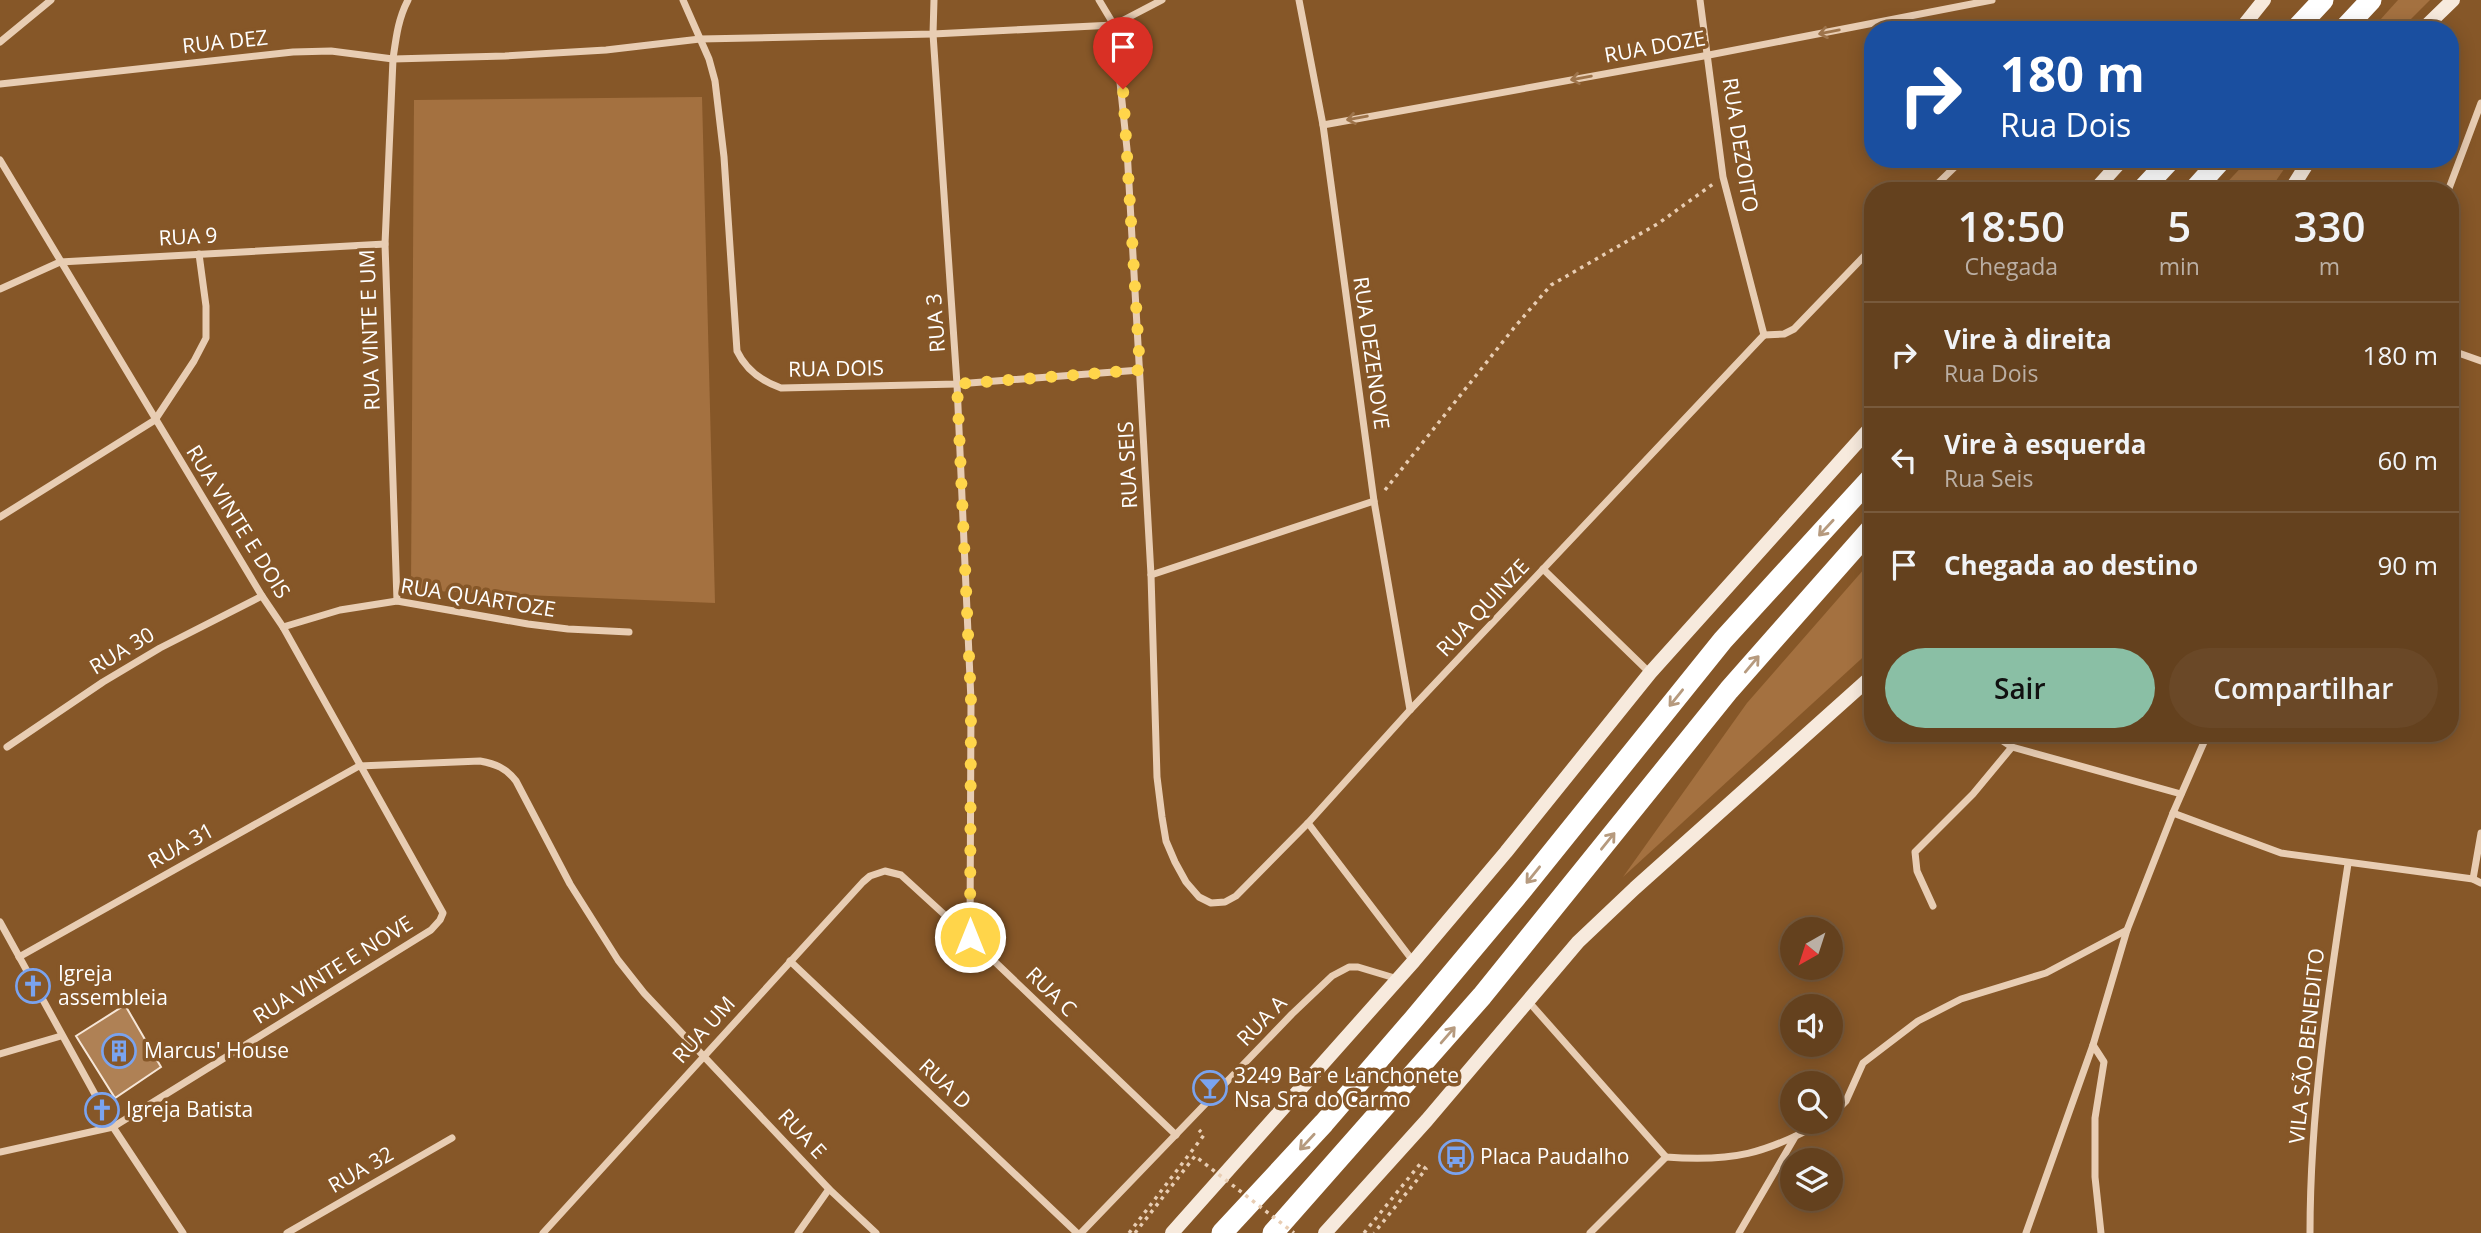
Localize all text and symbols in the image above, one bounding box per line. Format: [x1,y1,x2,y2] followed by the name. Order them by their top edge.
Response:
[1093,17,1153,89] pin
[181,23,269,59] street label: RUA DEZ
[1602,23,1708,69] street label: RUA DOZE
[1818,26,1841,39] one-way arrow
[1104,28,1142,66] icon: arrive
[2000,40,2145,106] text: 180 m
[1885,49,1976,140] icon: right
[1570,72,1593,85] one-way arrow
[1717,75,1765,214] street label: RUA DEZOITO
[2000,103,2131,146] text: Rua Dois
[1346,112,1369,126] one-way arrow
[1958,197,2065,254] text: 18:50
[2167,197,2191,254] text: 5
[2293,197,2365,254] text: 330
[158,220,218,252] street label: RUA 9
[352,249,386,411] street label: RUA VINTE E UM
[1965,250,2058,282] text: Chegada
[2159,250,2200,282] text: min
[2319,250,2340,282] text: m
[1347,275,1397,431] street label: RUA DEZENOVE
[919,293,951,353] street label: RUA 3
[1944,321,2112,357] text: Vire à direita
[1885,336,1923,374] icon: right
[2363,337,2438,373] text: 180 m
[788,353,884,383] street label: RUA DOIS
[1944,357,2038,389] text: Rua Dois
[1111,421,1143,510] street label: RUA SEIS
[1944,426,2146,462] text: Vire à esquerda
[180,439,297,604] street label: RUA VINTE E DOIS
[1885,441,1923,479] icon: left
[2377,442,2438,478] text: 60 m
[1944,462,2033,494] text: Rua Seis
[1818,519,1835,536] one-way arrow
[1885,546,1923,584] icon: arrive
[1944,547,2198,583] text: Chegada ao destino
[2377,547,2438,583] text: 90 m
[1430,552,1535,662] street label: RUA QUINZE
[399,571,558,623] street label: RUA QUARTOZE
[84,620,159,680] street label: RUA 30
[1885,648,2155,728] button: Sair
[2169,648,2438,728] button: Compartilhar
[1744,655,1760,673] one-way arrow
[1668,689,1684,707] one-way arrow
[143,816,218,875] street label: RUA 31
[1601,832,1616,850] one-way arrow
[1526,866,1541,884] one-way arrow
[933,900,1007,974] position arrow
[247,909,418,1030] street label: RUA VINTE E NOVE
[1780,917,1843,980] north arrow
[1780,917,1843,1211] map controls
[2282,947,2330,1145] street label: VILA SÃO BENEDITO
[58,959,168,1011] place label: Igreja assembleia
[1020,960,1083,1022] street label: RUA C
[14,967,52,1005] church icon: Igreja assembleia
[1230,988,1293,1052] street label: RUA A
[666,990,741,1069] street label: RUA UM
[1780,994,1843,1057] button: sound
[1440,1026,1456,1044] one-way arrow
[100,1032,138,1070] building icon: Marcus' House
[144,1036,289,1064] place label: Marcus' House
[913,1052,978,1115] street label: RUA D
[1234,1061,1459,1113] place label: 3249 Bar e Lanchonete Nsa Sra do Carmo
[1191,1069,1229,1107] bar icon: 3249 Bar e Lanchonete Nsa Sra do Carmo
[1780,1071,1843,1134] button: search
[83,1091,121,1129] church icon: Igreja Batista
[126,1095,253,1123] place label: Igreja Batista
[772,1102,833,1164] street label: RUA E
[1298,1133,1315,1150] one-way arrow
[1437,1138,1475,1176] bus stop icon: Placa Paudalho
[323,1139,398,1199] street label: RUA 32
[1480,1142,1629,1170] place label: Placa Paudalho
[1780,1148,1843,1211] button: layers

